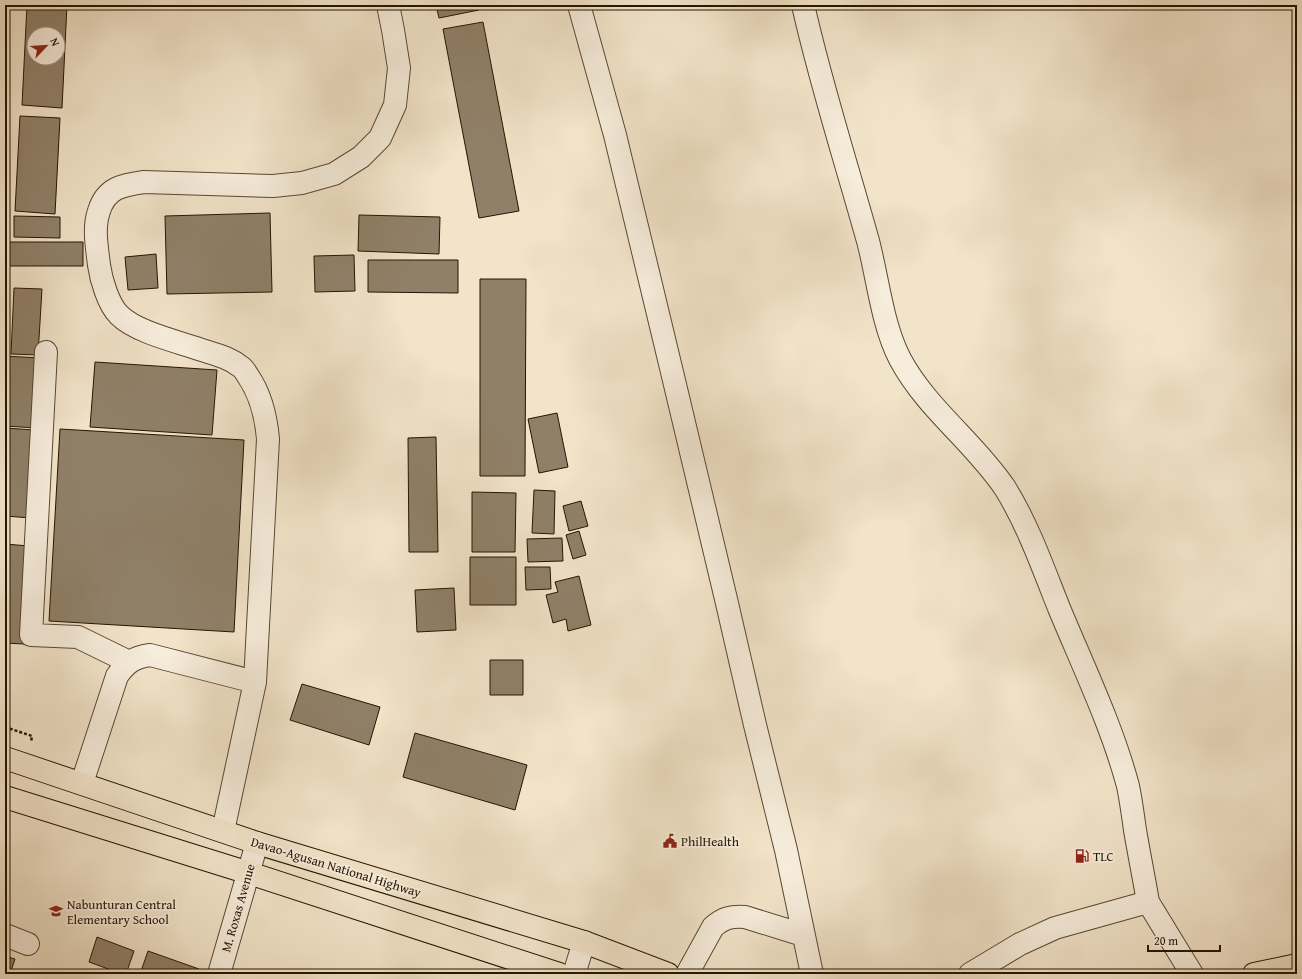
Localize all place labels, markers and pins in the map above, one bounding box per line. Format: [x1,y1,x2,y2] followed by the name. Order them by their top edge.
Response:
[681,832,740,851] place label: PhilHealth
[662,833,678,849] public building icon: PhilHealth
[1093,847,1114,866] place label: TLC
[1074,848,1090,864] fuel station icon: TLC
[67,895,176,929] place label: Nabunturan Central Elementary School
[48,903,64,919] school or university icon: Nabunturan Central Elementary School

